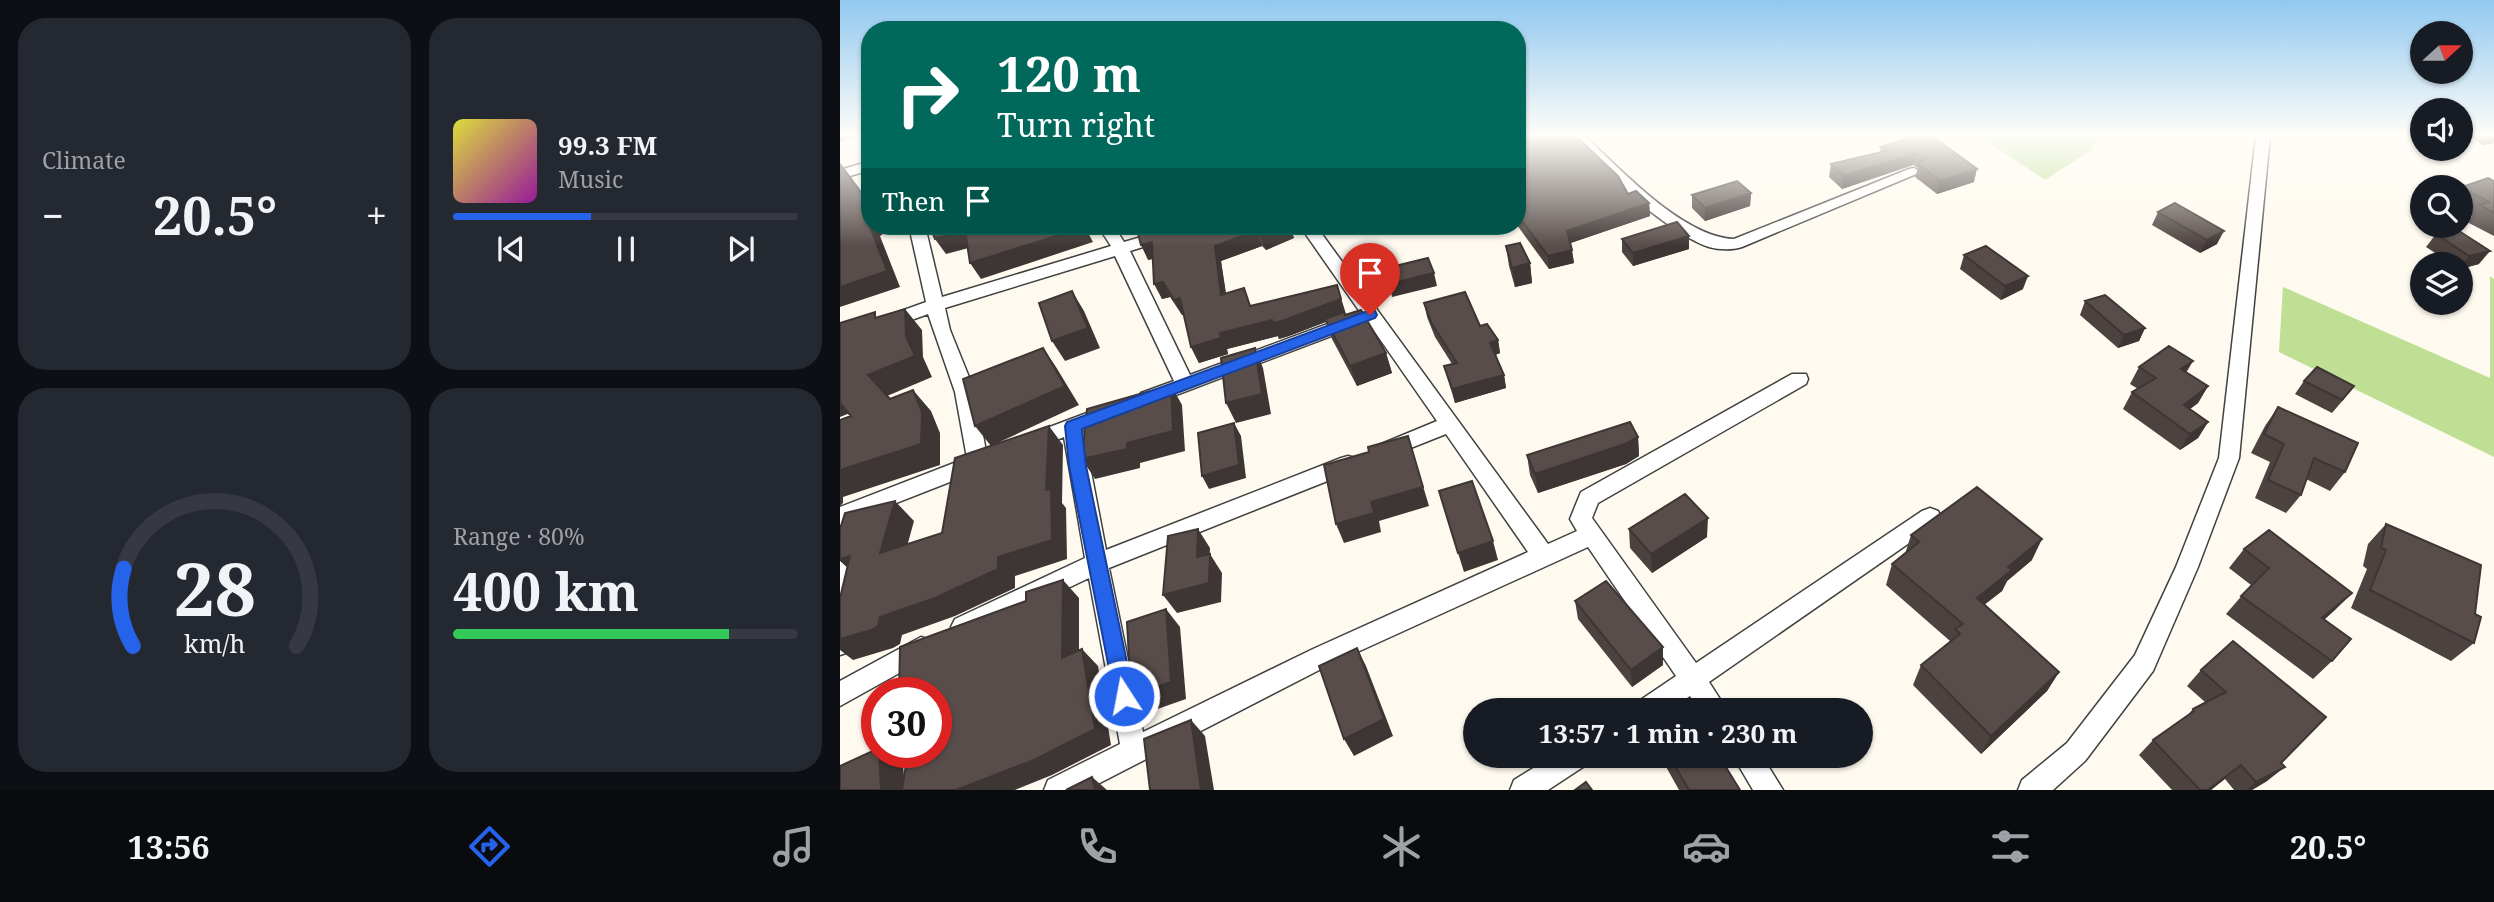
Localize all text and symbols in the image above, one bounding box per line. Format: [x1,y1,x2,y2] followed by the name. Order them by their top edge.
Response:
[2410,21,2473,84] north arrow
[2410,21,2473,315] map controls
[997,40,1141,106] text: 120 m
[882,49,973,140] icon: right
[2410,98,2473,161] button: sound
[997,103,1155,146] text: Turn right
[558,127,657,163] text: 99.3 FM
[42,144,126,176] text: Climate
[558,163,623,195] text: Music
[2410,175,2473,238] button: search
[153,179,277,250] text: 20.5°
[959,182,997,220] icon: arrive
[882,183,945,219] text: Then
[42,189,64,241] text: −
[366,189,387,241] text: +
[492,230,530,268] icon: previous
[607,230,645,268] icon: pause
[722,230,760,268] icon: next
[1340,243,1400,315] pin
[2410,252,2473,315] button: layers
[1351,254,1389,292] icon: arrive
[453,520,585,552] text: Range · 80%
[173,538,256,637] text: 28
[453,555,639,626] text: 400 km
[184,626,245,660] text: km/h
[1087,659,1161,733] position arrow
[861,677,952,768] speed limit sign: 30
[1538,715,1798,751] text: 13:57 · 1 min · 230 m
[465,822,514,871] icon: directions
[769,822,818,871] icon: music
[1073,822,1122,871] icon: phone
[1377,822,1426,871] icon: climate
[1682,822,1731,871] icon: car
[1986,822,2035,871] icon: filters
[128,825,210,868] text: 13:56
[2290,825,2366,868] text: 20.5°

